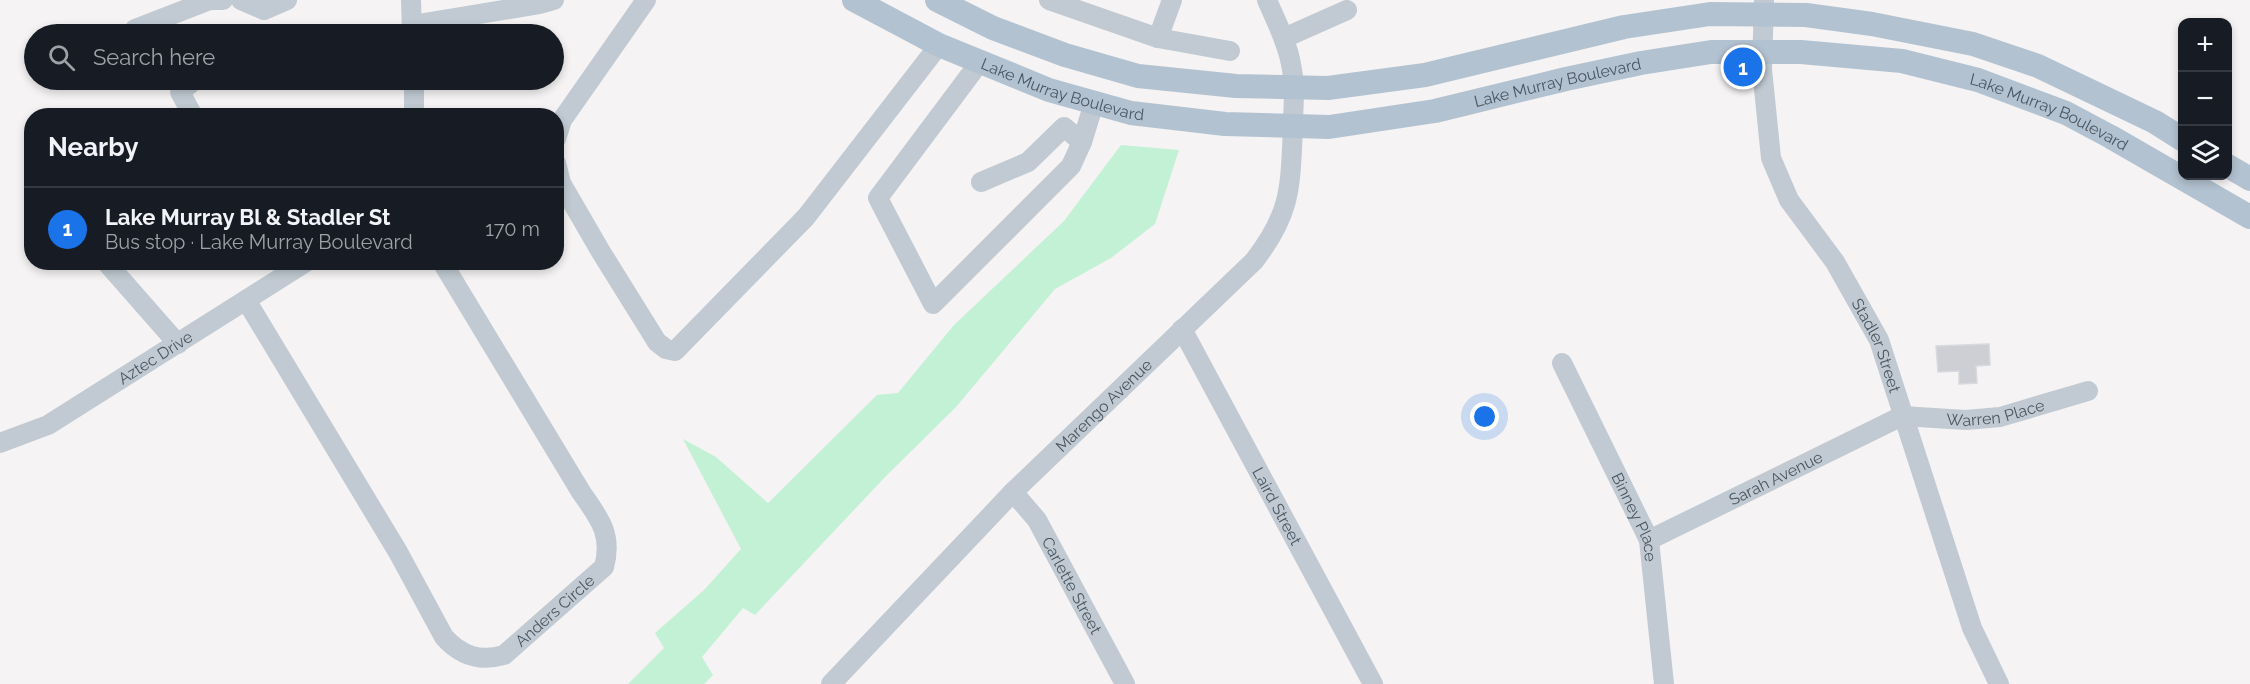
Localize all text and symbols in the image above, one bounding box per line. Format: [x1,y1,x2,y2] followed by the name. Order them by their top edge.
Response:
[2178,18,2232,180] map controls
[2178,18,2232,72] button: +
[24,24,564,90] search box
[45,41,78,74] icon: search
[93,44,215,70] text: Search here
[1724,44,1762,90] pin: 1
[978,54,1145,124] street label: Lake Murray Boulevard
[1472,54,1643,111] street label: Lake Murray Boulevard
[1968,69,2131,155] street label: Lake Murray Boulevard
[2178,72,2232,126] button: −
[2178,126,2232,180] button: layers
[48,132,138,162] text: Nearby
[105,204,390,230] text: Lake Murray Bl & Stadler St
[63,217,72,241] text: 1
[485,217,540,241] text: 170 m
[105,230,413,254] text: Bus stop · Lake Murray Boulevard
[1847,295,1905,396] street label: Stadler Street
[115,327,196,388] street label: Aztec Drive
[1052,355,1156,456] street label: Marengo Avenue
[1946,395,2047,430] street label: Warren Place
[1470,402,1499,431] your location
[1726,447,1826,509] street label: Sarah Avenue
[1248,464,1306,549] street label: Laird Street
[1607,470,1660,562] street label: Binney Place
[1038,534,1106,638] street label: Carlette Street
[511,571,599,651] street label: Anders Circle

